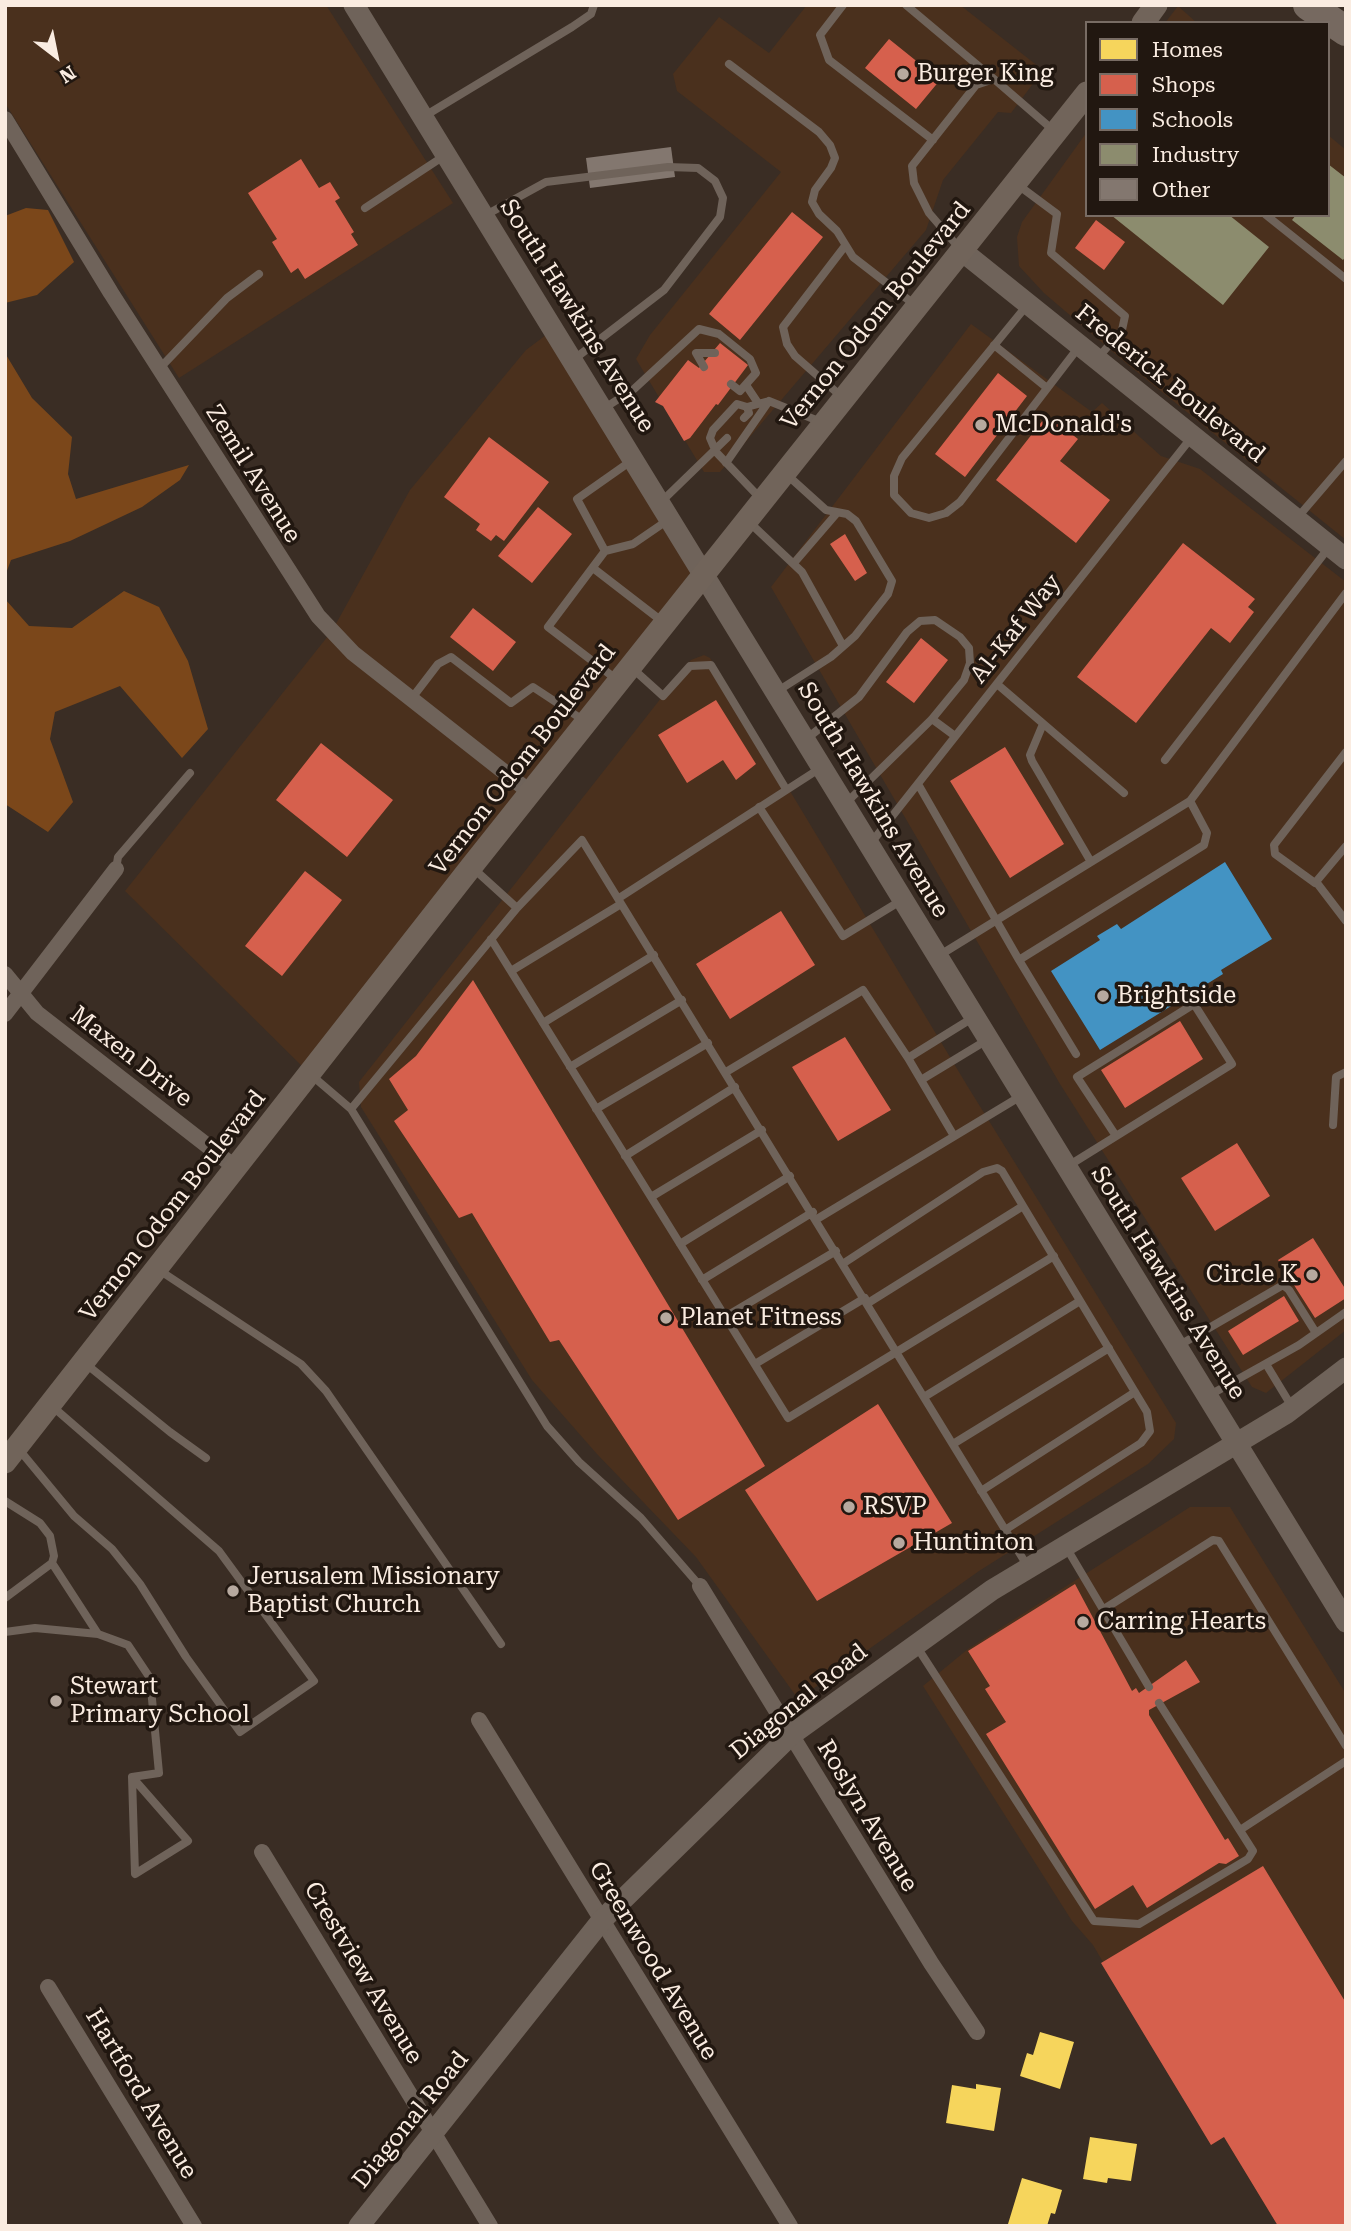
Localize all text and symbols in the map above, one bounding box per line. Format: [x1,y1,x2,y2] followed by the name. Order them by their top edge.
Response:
[21,21,91,91] north arrow
[1085,21,1330,217] legend
[1152,38,1223,62] text: Homes
[917,60,1054,88] place label: Burger King
[55,61,80,88] text: N
[895,66,911,82] marker: Burger King
[1152,73,1215,97] text: Shops
[1152,108,1233,132] text: Schools
[1152,143,1239,167] text: Industry
[1152,178,1210,202] text: Other
[493,194,661,438] street label: South Hawkins Avenue
[775,196,977,436] street label: Vernon Odom Boulevard
[1069,299,1271,469] street label: Frederick Boulevard
[199,400,307,548] street label: Zemil Avenue
[995,411,1132,439] place label: McDonald's
[973,417,989,433] marker: McDonald's
[964,569,1068,689] street label: Al-Kaf Way
[424,639,622,881] street label: Vernon Odom Boulevard
[791,677,955,923] street label: South Hawkins Avenue
[1117,982,1236,1010] place label: Brightside
[1095,988,1111,1004] marker: Brightside
[64,1000,198,1114] street label: Maxen Drive
[74,1085,272,1327] street label: Vernon Odom Boulevard
[1084,1161,1252,1405] street label: South Hawkins Avenue
[1206,1261,1298,1289] place label: Circle K
[1304,1267,1320,1283] marker: Circle K
[680,1304,842,1332] place label: Planet Fitness
[658,1310,674,1326] marker: Planet Fitness
[863,1493,927,1521] place label: RSVP
[841,1499,857,1515] marker: RSVP
[913,1529,1034,1557] place label: Huntinton
[891,1535,907,1551] marker: Huntinton
[247,1563,500,1619] place label: Jerusalem Missionary Baptist Church
[225,1583,241,1599] marker: Jerusalem Missionary Baptist Church
[1097,1608,1266,1636] place label: Carring Hearts
[1075,1614,1091,1630] marker: Carring Hearts
[725,1638,873,1766] street label: Diagonal Road
[70,1673,250,1729] place label: Stewart Primary School
[48,1693,64,1709] marker: Stewart Primary School
[810,1735,924,1897] street label: Roslyn Avenue
[582,1857,724,2065] street label: Greenwood Avenue
[297,1877,429,2069] street label: Crestview Avenue
[79,2004,203,2184] street label: Hartford Avenue
[347,2046,475,2194] street label: Diagonal Road

